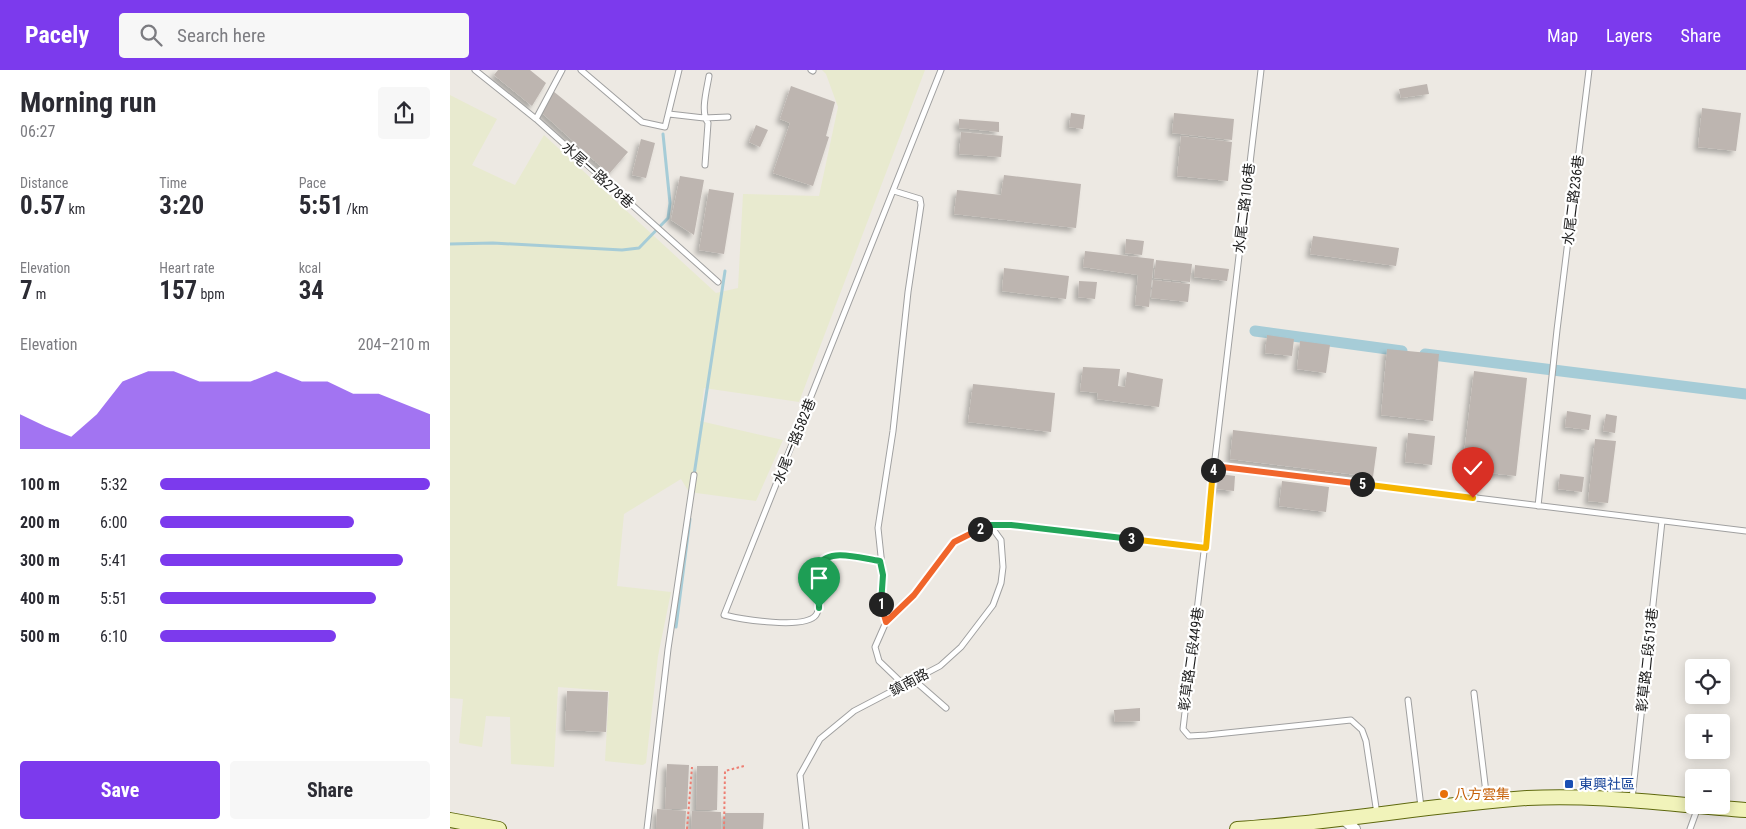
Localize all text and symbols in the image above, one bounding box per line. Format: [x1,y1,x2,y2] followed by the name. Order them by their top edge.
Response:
[119,13,469,58] search box
[25,21,89,49] text: Pacely
[137,21,165,49] icon: search
[177,24,265,47] text: Search here
[1547,25,1578,46] text: Map
[1606,25,1653,46] text: Layers
[1681,25,1721,46] text: Share
[20,86,156,119] text: Morning run
[378,87,430,139] button: share
[20,122,55,141] text: 06:27
[559,139,637,211] street label: 水尾一路278巷
[1560,154,1586,246] street label: 水尾二路236巷
[1231,162,1257,254] street label: 水尾二路106巷
[20,175,68,191] text: Distance
[159,175,187,191] text: Time
[299,175,326,191] text: Pace
[20,191,65,220] text: 0.57
[159,191,204,220] text: 3:20
[299,191,343,220] text: 5:51
[65,201,85,217] text: km
[343,201,369,217] text: /km
[20,260,70,276] text: Elevation
[159,260,215,276] text: Heart rate
[299,260,321,276] text: kcal
[20,276,33,305] text: 7
[159,276,197,305] text: 157
[299,276,324,305] text: 34
[33,286,46,302] text: m
[197,286,225,302] text: bpm
[20,335,78,354] text: Elevation
[358,335,430,354] text: 204–210 m
[770,396,818,486] street label: 水尾一路582巷
[1452,447,1494,498] pin
[1459,454,1487,482] icon: check
[1200,458,1226,482] pin: 4
[1210,462,1217,478] text: 4
[1350,472,1374,496] pin: 5
[20,475,60,494] text: 100 m
[100,475,127,494] text: 5:32
[1359,476,1366,492] text: 5
[20,513,60,532] text: 200 m
[100,513,127,532] text: 6:00
[968,516,992,542] pin: 2
[977,521,984,537] text: 2
[1118,526,1144,552] pin: 3
[1128,531,1135,547] text: 3
[20,551,60,570] text: 300 m
[100,551,127,570] text: 5:41
[798,557,840,608] pin
[805,564,833,592] icon: arrive
[20,589,60,608] text: 400 m
[100,589,127,608] text: 5:51
[868,592,894,616] pin: 1
[878,596,885,612] text: 1
[1176,606,1206,712] street label: 彰草路二段449巷
[1634,607,1660,713] street label: 彰草路二段513巷
[20,627,60,646] text: 500 m
[100,627,127,646] text: 6:10
[1685,659,1730,814] map controls
[1685,659,1730,704] button: locate
[887,665,931,699] street label: 鎮南路
[1685,714,1730,759] button: +
[20,761,220,819] button: Save
[230,761,430,819] button: Share
[1685,769,1730,814] button: −
[1579,776,1635,792] place label: 東興社區
[1563,778,1575,790] marker: 東興社區
[1454,786,1510,802] place label: 八方雲集
[1438,788,1450,800] marker: 八方雲集

